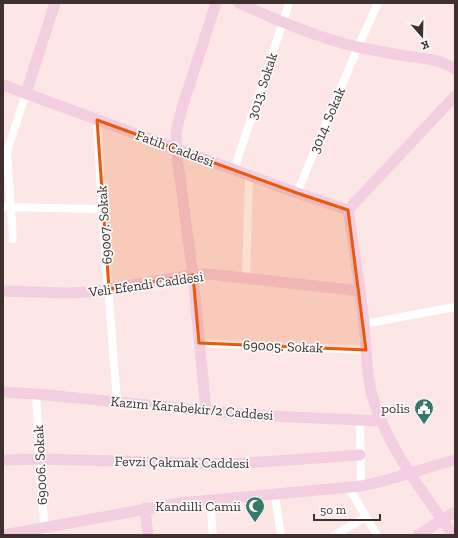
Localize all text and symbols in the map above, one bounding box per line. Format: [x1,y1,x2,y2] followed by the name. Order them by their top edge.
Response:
[402,16,442,56] north arrow
[419,38,431,53] text: K
[244,50,281,122] street label: 3013. Sokak
[306,84,349,156] street label: 3014. Sokak
[133,126,216,171] street label: Fatih Caddesi
[93,184,116,265] street label: 69007. Sokak
[87,268,204,301] street label: Veli Efendi Caddesi
[243,337,324,356] street label: 69005. Sokak
[110,393,274,424] street label: Kazım Karabekir/2 Caddesi
[413,397,435,425] public building icon: polis
[381,400,410,417] place label: polis
[30,424,51,506] street label: 69006. Sokak
[114,453,250,472] street label: Fevzi Çakmak Caddesi
[244,495,266,523] mosque icon: Kandilli Camii
[314,496,380,522] scale bar
[155,498,241,515] place label: Kandilli Camii
[320,503,347,517] text: 50 m

